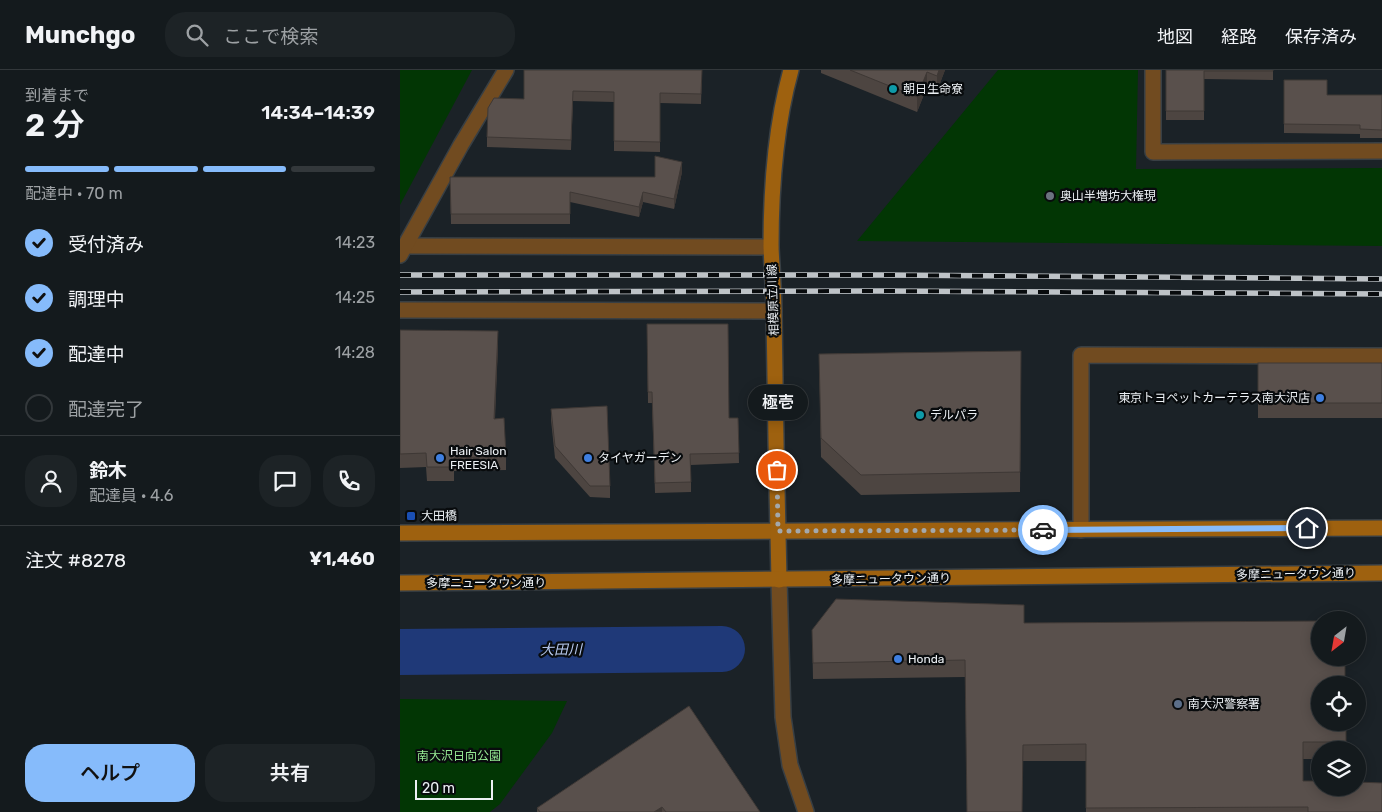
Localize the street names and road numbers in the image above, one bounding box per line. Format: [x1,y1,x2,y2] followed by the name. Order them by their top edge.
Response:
[765,264,781,336] street label: 相模原立川線
[1236,566,1356,582] street label: 多摩ニュータウン通り
[831,571,951,587] street label: 多摩ニュータウン通り
[426,576,546,590] street label: 多摩ニュータウン通り

